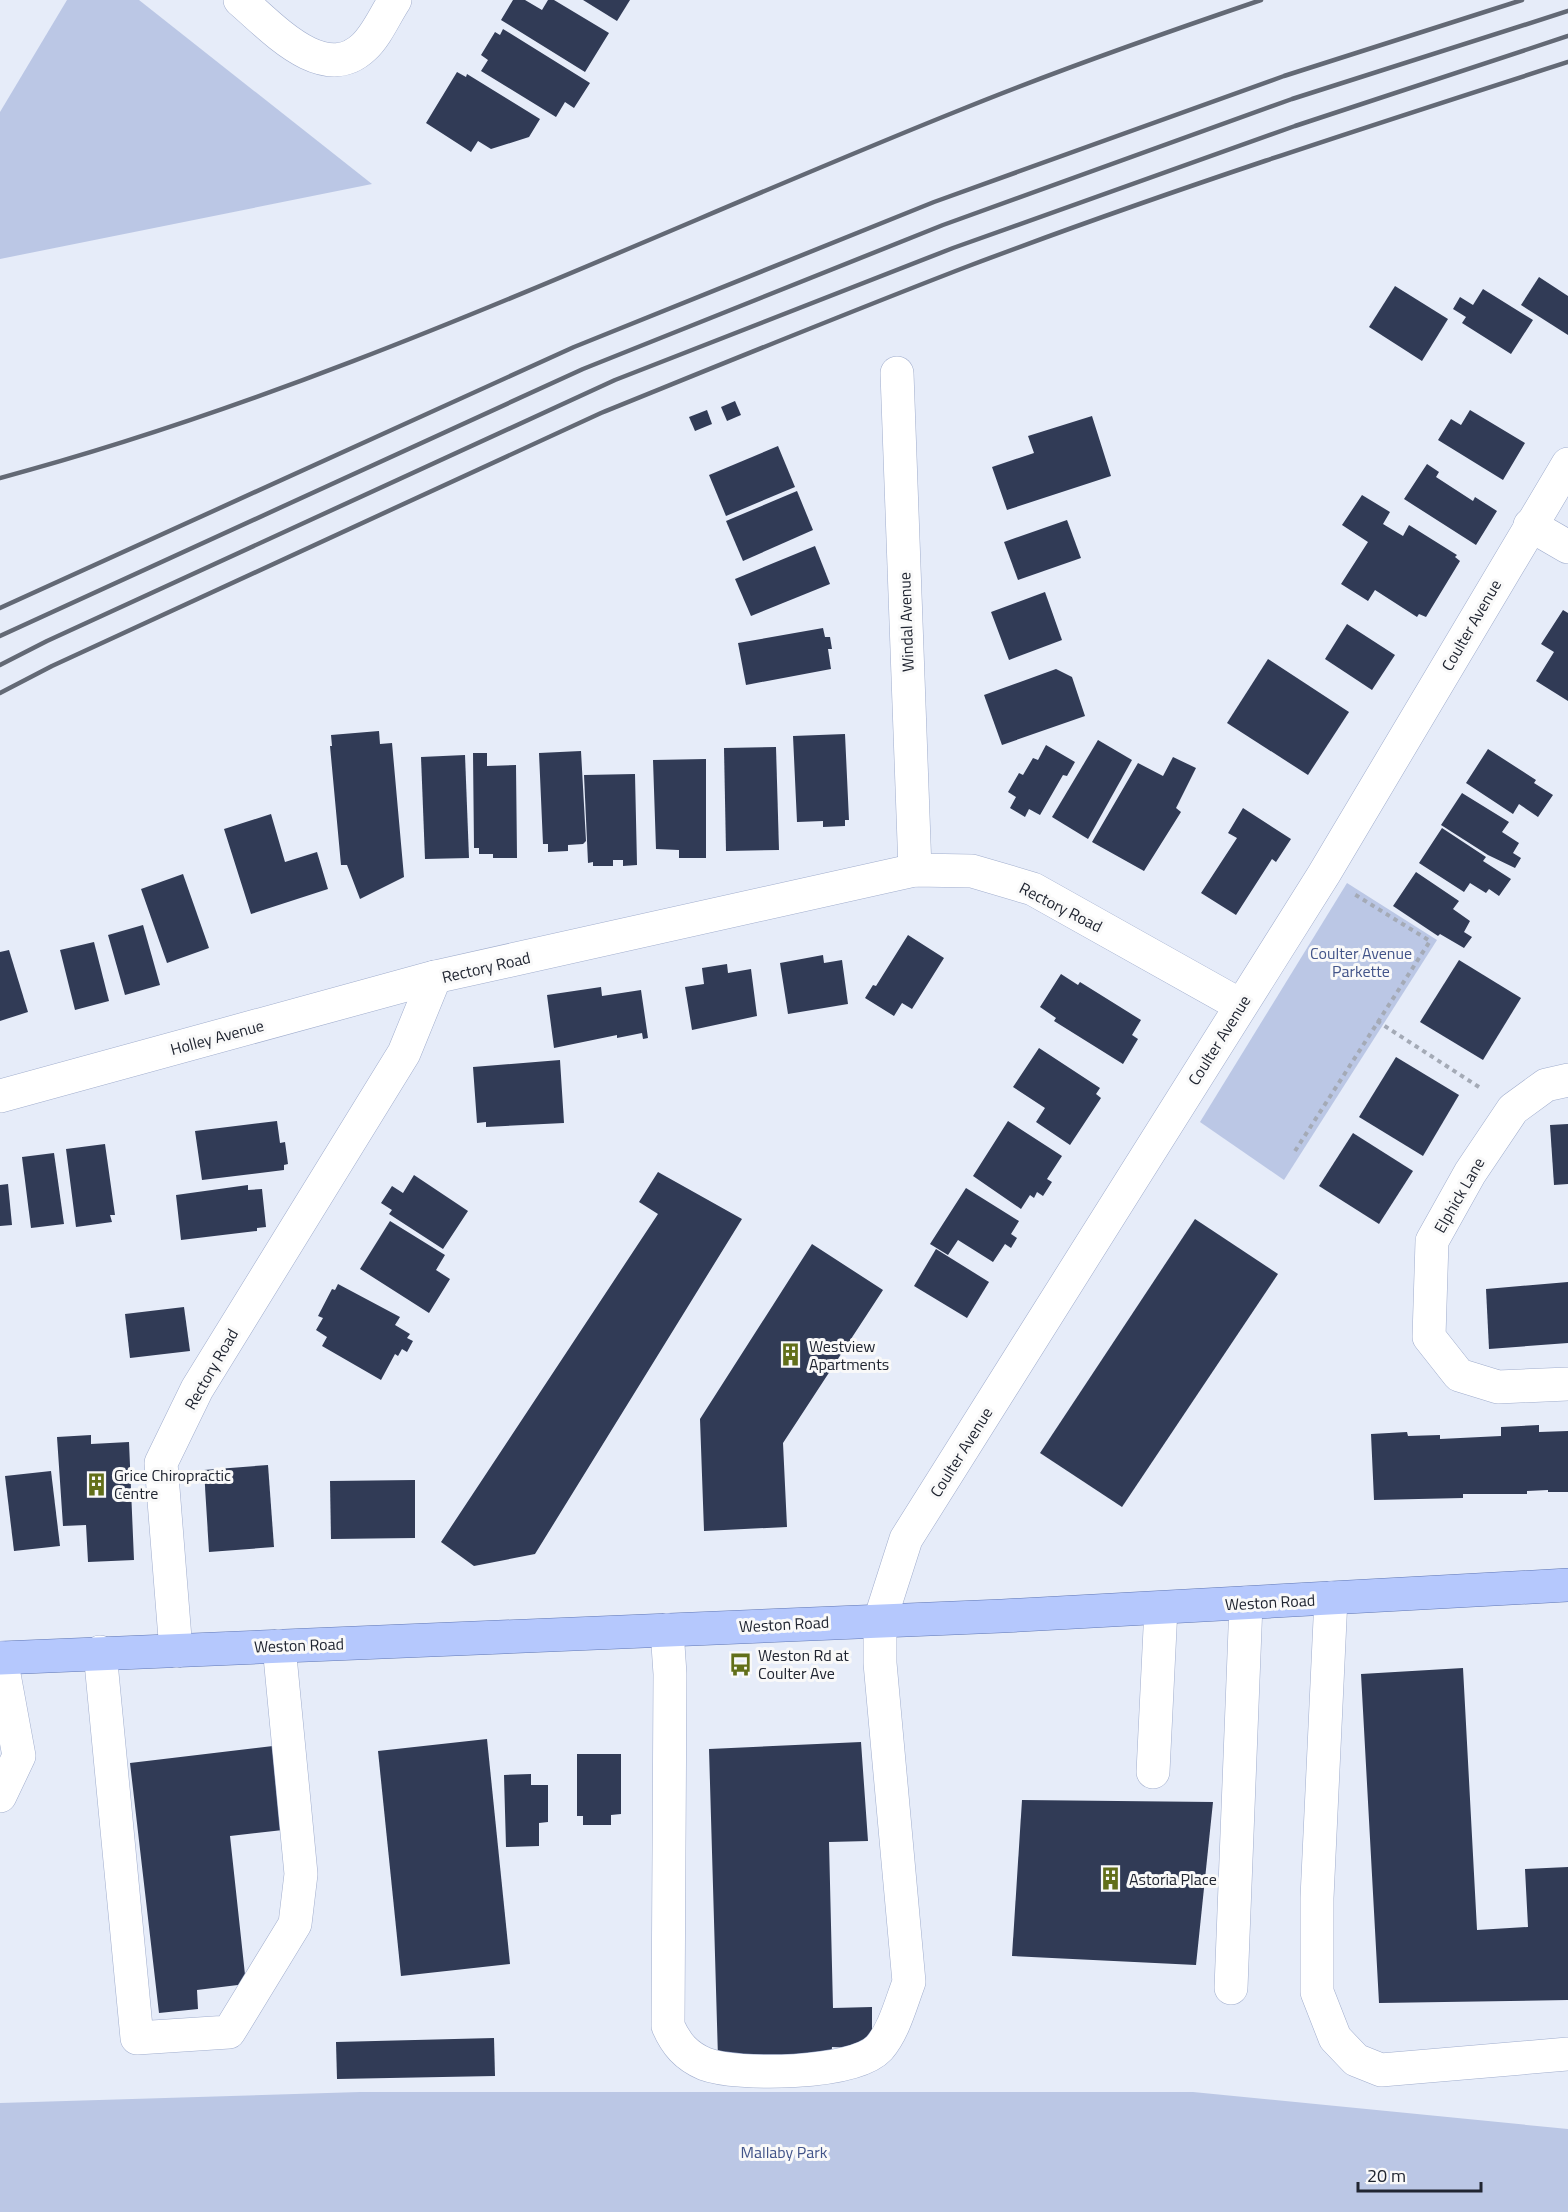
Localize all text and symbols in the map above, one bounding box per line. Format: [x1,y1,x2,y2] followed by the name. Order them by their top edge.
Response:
[892,572,920,672] street label: Windal Avenue
[1435,575,1507,675] street label: Coulter Avenue
[1015,876,1107,938] street label: Rectory Road
[1310,941,1412,983] park label: Coulter Avenue Parkette
[439,945,533,989] street label: Rectory Road
[1182,990,1256,1090] street label: Coulter Avenue
[168,1013,266,1061] street label: Holley Avenue
[1428,1153,1490,1237] street label: Elphick Lane
[178,1324,244,1414] street label: Rectory Road
[809,1334,889,1376] place label: Westview Apartments
[778,1342,804,1368] building icon: Westview Apartments
[924,1402,998,1502] street label: Coulter Avenue
[114,1463,231,1505] place label: Grice Chiropractic Centre
[83,1471,109,1497] building icon: Grice Chiropractic Centre
[1224,1588,1316,1616] street label: Weston Road
[738,1610,830,1638] street label: Weston Road
[254,1631,344,1659] street label: Weston Road
[758,1643,849,1685] place label: Weston Rd at Coulter Ave
[727,1651,753,1677] bus stop icon: Weston Rd at Coulter Ave
[1098,1866,1124,1892] building icon: Astoria Place
[1129,1867,1217,1891] place label: Astoria Place
[740,2140,828,2164] park label: Mallaby Park
[1358,2155,1481,2193] scale bar
[1367,2162,1406,2189] text: 20 m

